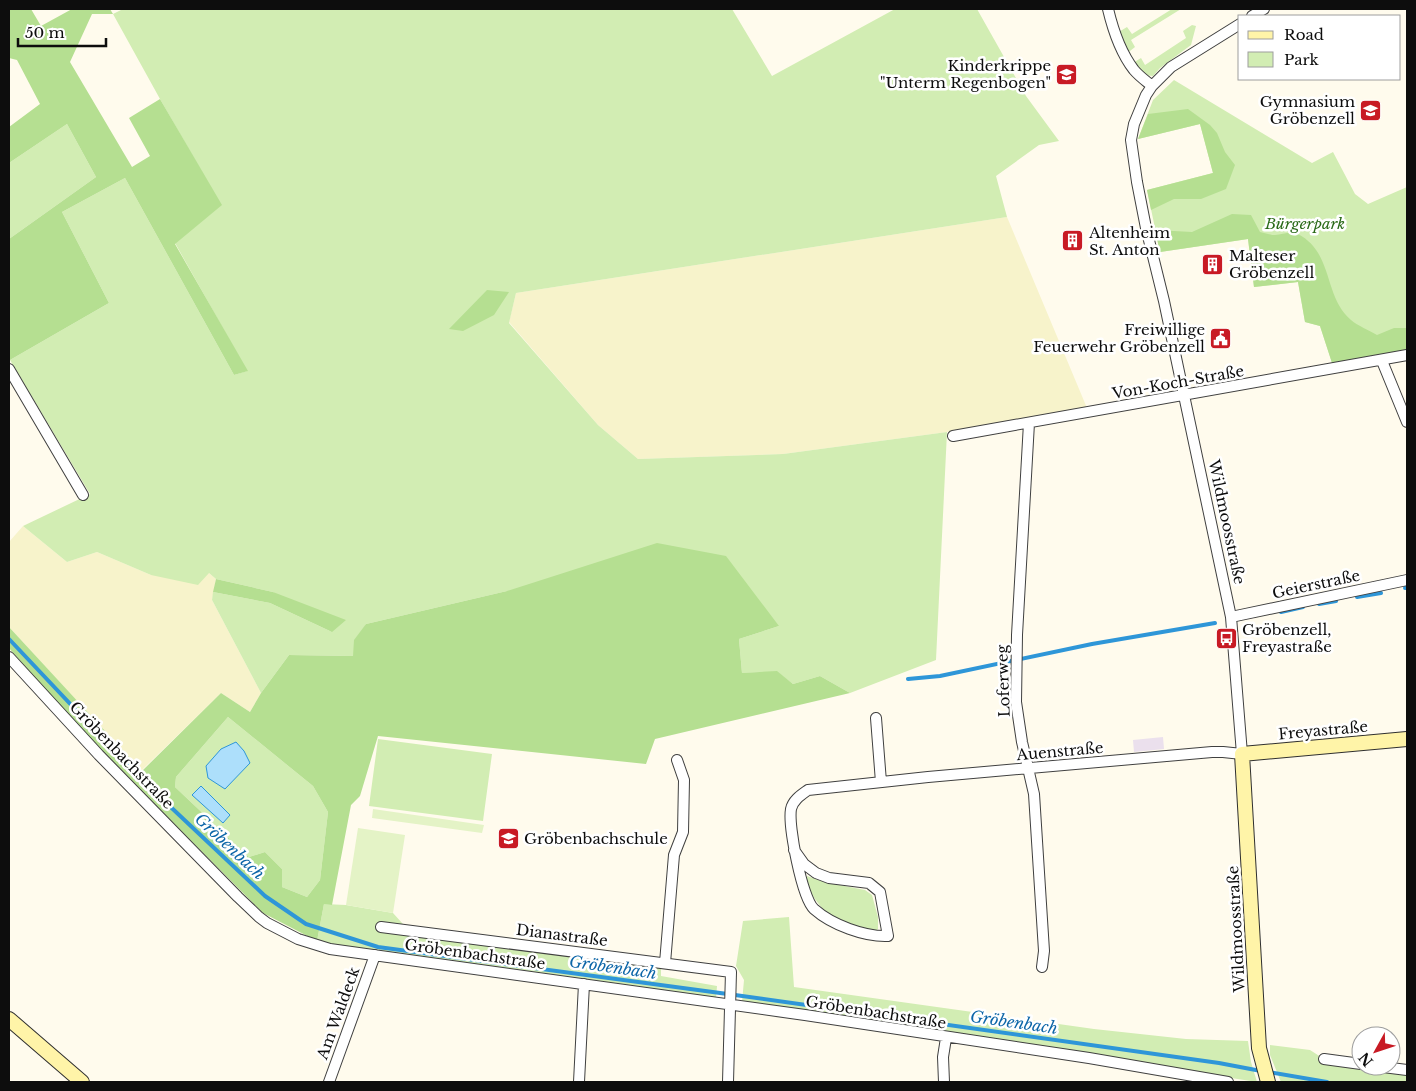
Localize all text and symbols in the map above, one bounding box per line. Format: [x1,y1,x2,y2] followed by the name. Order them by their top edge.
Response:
[18,15,105,47] scale bar
[1238,15,1401,80] legend
[25,23,65,42] text: 50 m
[1284,25,1324,44] text: Road
[1284,50,1320,69] text: Park
[880,56,1051,92] place label: Kinderkrippe "Unterm Regenbogen"
[1055,62,1079,86] school or university icon: Kinderkrippe "Unterm Regenbogen"
[1260,92,1355,128] place label: Gymnasium Gröbenzell
[1359,98,1383,122] school or university icon: Gymnasium Gröbenzell
[1264,214,1345,233] park label: Bürgerpark
[1088,223,1170,259] place label: Altenheim St. Anton
[1061,229,1085,253] building icon: Altenheim St. Anton
[1229,246,1314,282] place label: Malteser Gröbenzell
[1201,252,1225,276] building icon: Malteser Gröbenzell
[1033,320,1205,356] place label: Freiwillige Feuerwehr Gröbenzell
[1209,326,1233,350] public building icon: Freiwillige Feuerwehr Gröbenzell
[1110,361,1245,403] street label: Von-Koch-Straße
[1204,457,1249,586] street label: Wildmoosstraße
[1270,565,1362,603] street label: Geierstraße
[1242,620,1332,656] place label: Gröbenzell, Freyastraße
[1214,626,1238,650] bus stop icon: Gröbenzell, Freyastraße
[992,643,1014,718] street label: Loferweg
[66,697,178,813] street label: Gröbenbachstraße
[1277,717,1369,743] street label: Freyastraße
[1015,738,1104,764] street label: Auenstraße
[191,809,269,883] water label: Gröbenbach
[496,826,520,850] school or university icon: Gröbenbachschule
[524,829,668,848] place label: Gröbenbachschule
[1223,865,1249,994] street label: Wildmoosstraße
[515,920,609,950] street label: Dianastraße
[403,935,547,973] street label: Gröbenbachstraße
[568,951,658,983] water label: Gröbenbach
[312,964,364,1063] street label: Am Waldeck
[804,992,948,1032] street label: Gröbenbachstraße
[969,1006,1059,1038] water label: Gröbenbach
[1351,1026,1401,1076] north arrow
[1355,1049,1377,1070] text: N

